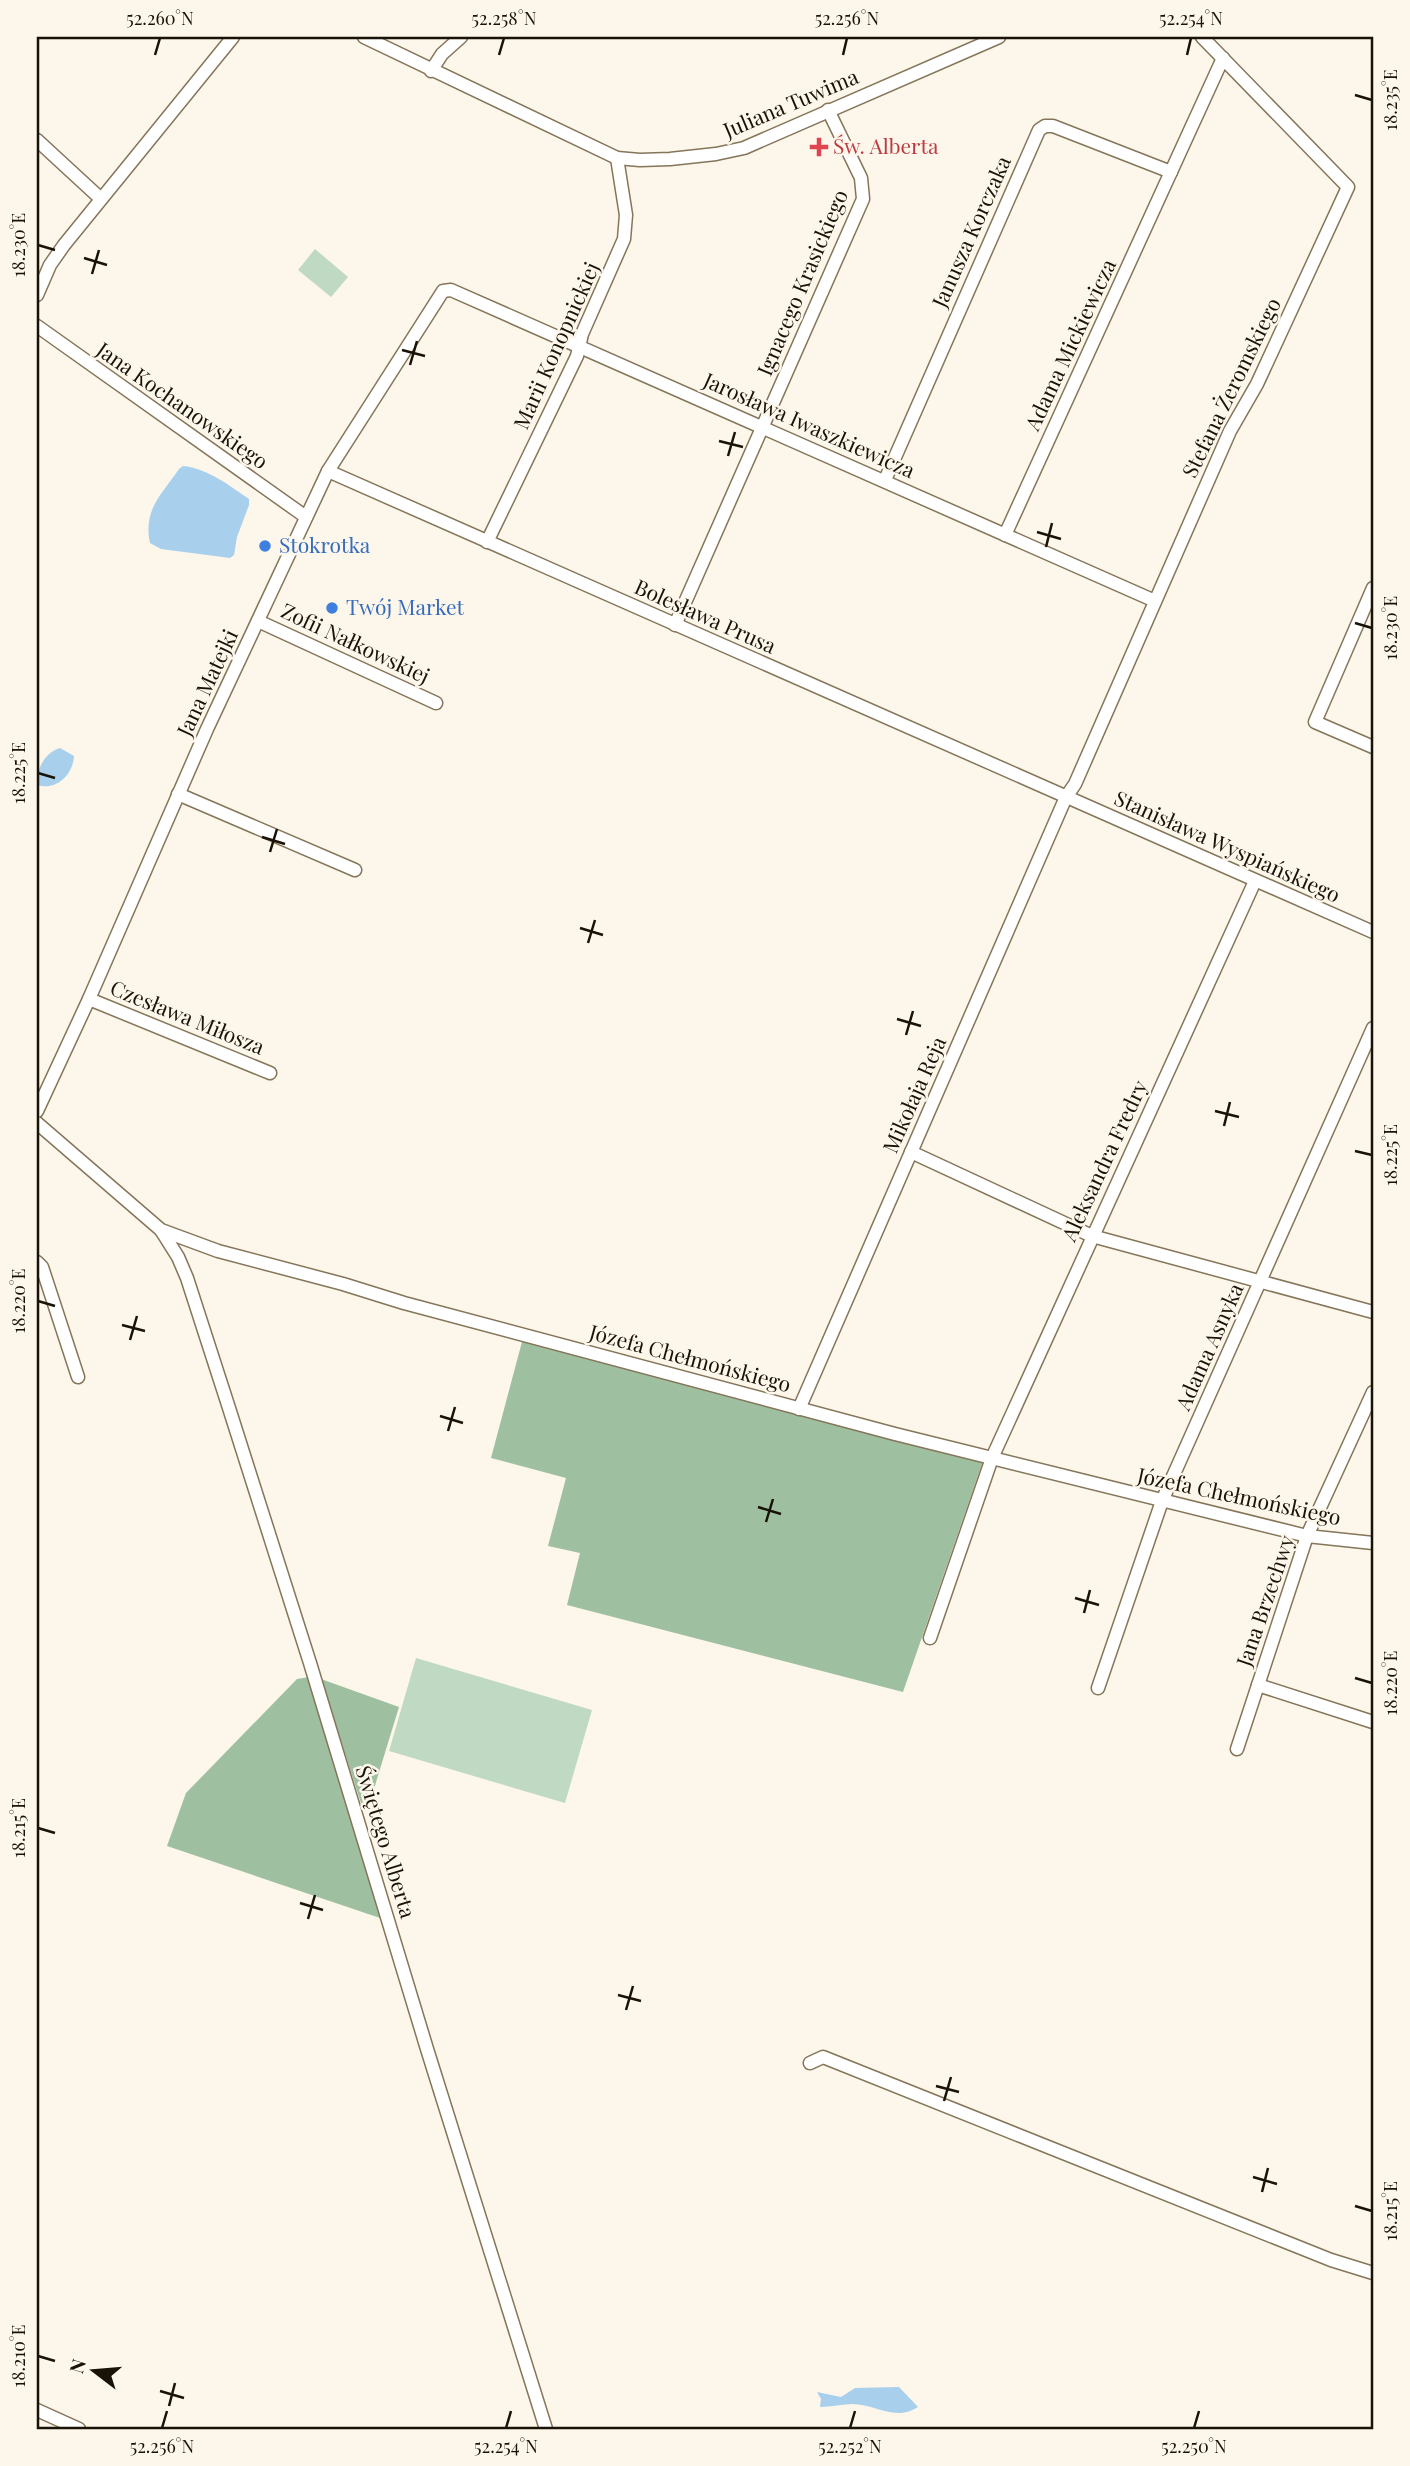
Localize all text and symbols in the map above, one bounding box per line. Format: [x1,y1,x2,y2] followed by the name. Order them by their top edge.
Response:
[126,6,194,30] text: 52.260°N
[472,6,537,30] text: 52.258°N
[815,6,880,30] text: 52.256°N
[1159,6,1223,30] text: 52.254°N
[718,61,862,144] street label: Juliana Tuwima
[1378,69,1402,131] text: 18.235°E
[833,131,939,159] place label: Św. Alberta
[811,139,827,155] marker: Św. Alberta
[924,151,1016,312] street label: Janusza Korczaka
[749,185,853,380] street label: Ignacego Krasickiego
[6,213,30,277] text: 18.230°E
[1017,254,1121,435] street label: Adama Mickiewicza
[506,257,605,433] street label: Marii Konopnickiej
[1174,292,1286,482] street label: Stefana Żeromskiego
[91,334,274,474] street label: Jana Kochanowskiego
[699,365,920,484] street label: Jarosława Iwaszkiewicza
[279,530,371,558] place label: Stokrotka
[257,538,273,554] marker: Stokrotka
[631,572,781,659] street label: Bolesława Prusa
[346,592,465,620] place label: Twój Market
[277,596,435,689] street label: Zofii Nałkowskiej
[1378,596,1402,660] text: 18.230°E
[324,600,340,616] marker: Twój Market
[169,624,243,741] street label: Jana Matejki
[6,742,30,804] text: 18.225°E
[1111,783,1345,908] street label: Stanisława Wyspiańskiego
[107,972,269,1060] street label: Czesława Miłosza
[875,1031,952,1157] street label: Mikołaja Reja
[1053,1075,1153,1246] street label: Aleksandra Fredry
[1378,1124,1402,1186] text: 18.225°E
[6,1268,30,1334] text: 18.220°E
[1167,1278,1249,1415] street label: Adama Asnyka
[586,1316,794,1397] street label: Józefa Chełmońskiego
[1134,1460,1344,1530] street label: Józefa Chełmońskiego
[1228,1531,1300,1671] street label: Jana Brzechwy
[1378,1650,1402,1716] text: 18.220°E
[350,1762,424,1922] street label: Świętego Alberta
[6,1798,30,1858] text: 18.215°E
[1378,2181,1402,2241] text: 18.215°E
[6,2324,30,2388] text: 18.210°E
[60,2336,130,2406] north arrow
[62,2356,91,2376] text: N
[130,2434,195,2458] text: 52.256°N
[474,2434,538,2458] text: 52.254°N
[818,2434,882,2458] text: 52.252°N
[1161,2434,1227,2458] text: 52.250°N

